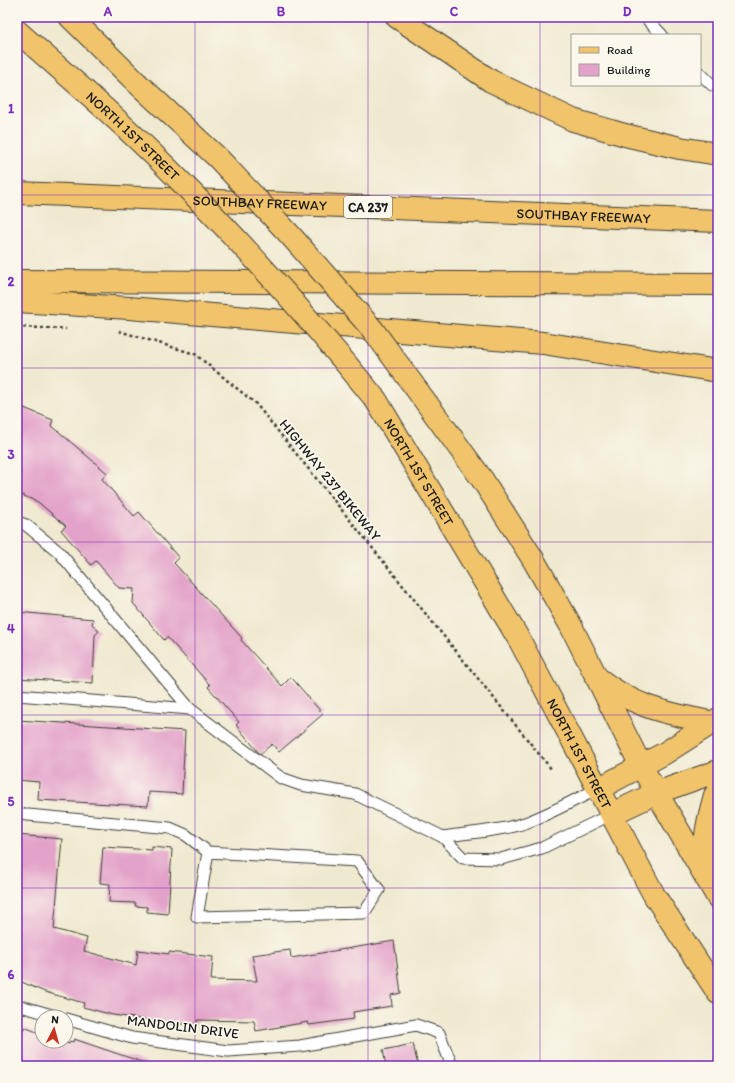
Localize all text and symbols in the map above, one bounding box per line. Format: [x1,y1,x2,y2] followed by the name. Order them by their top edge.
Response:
[103,4,113,19] text: A
[277,4,286,19] text: B
[450,4,459,19] text: C
[623,4,632,19] text: D
[571,34,701,86] legend
[607,43,633,57] text: Road
[607,63,651,77] text: Building
[83,88,183,184] street label: NORTH 1ST STREET
[8,101,14,116] text: 1
[192,192,327,214] street label: SOUTHBAY FREEWAY
[344,196,392,218] road number: CA 237
[516,204,651,227] street label: SOUTHBAY FREEWAY
[8,274,15,289] text: 2
[380,415,458,529] street label: NORTH 1ST STREET
[276,416,384,544] street label: HIGHWAY 237 BIKEWAY
[7,447,15,462] text: 3
[7,621,15,636] text: 4
[543,696,615,812] street label: NORTH 1ST STREET
[8,794,15,809] text: 5
[8,967,15,982] text: 6
[34,1009,74,1049] north arrow
[126,1012,240,1042] street label: MANDOLIN DRIVE
[51,1013,59,1026] text: N

